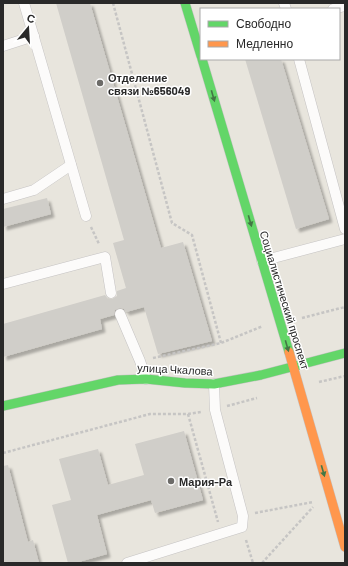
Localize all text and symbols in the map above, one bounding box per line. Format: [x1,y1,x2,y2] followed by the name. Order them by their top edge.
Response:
[8,8,48,48] north arrow
[200,8,340,60] legend
[25,11,37,25] text: С
[236,16,291,31] text: Свободно
[236,36,293,51] text: Медленно
[108,71,191,97] place label: Отделение связи №656049
[95,78,105,88] marker: Отделение связи №656049
[210,91,216,103] one-way arrow
[247,215,253,227] one-way arrow
[258,229,312,371] street label: Социалистический проспект
[284,340,290,352] one-way arrow
[137,361,214,378] street label: улица Чкалова
[320,465,326,477] one-way arrow
[179,475,233,488] place label: Мария-Ра
[166,476,176,486] marker: Мария-Ра

